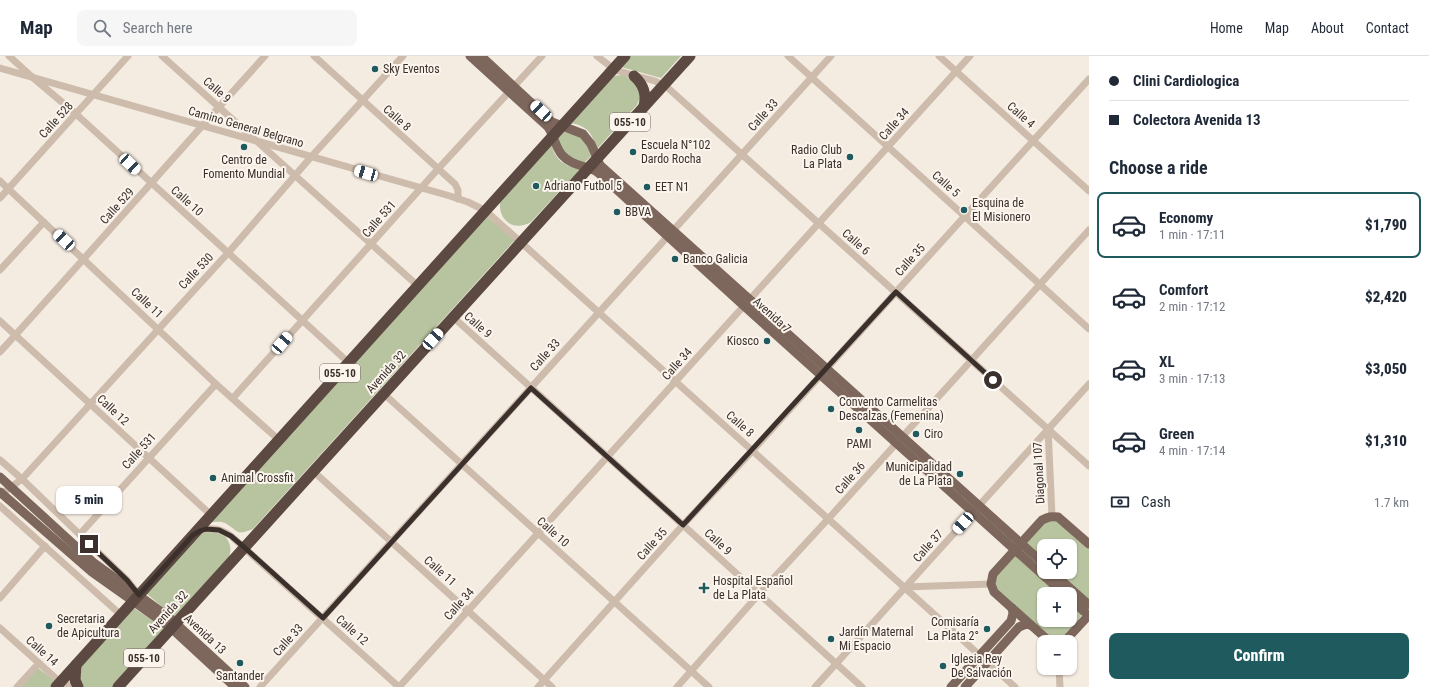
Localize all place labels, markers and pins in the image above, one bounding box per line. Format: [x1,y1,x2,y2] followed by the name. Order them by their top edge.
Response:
[383,62,440,76] place label: Sky Eventos
[370,64,380,74] marker: Sky Eventos
[641,138,710,166] place label: Escuela N°102 Dardo Rocha
[239,142,249,152] marker: Centro de Fomento Mundial
[791,143,842,171] place label: Radio Club La Plata
[628,147,638,157] marker: Escuela N°102 Dardo Rocha
[845,152,855,162] marker: Radio Club La Plata
[203,153,285,181] place label: Centro de Fomento Mundial
[544,179,622,193] place label: Adriano Futbol 5
[655,180,689,194] place label: EET N1
[531,181,541,191] marker: Adriano Futbol 5
[642,182,652,192] marker: EET N1
[972,196,1031,224] place label: Esquina de El Misionero
[625,205,651,219] place label: BBVA
[959,205,969,215] marker: Esquina de El Misionero
[612,207,622,217] marker: BBVA
[683,252,748,266] place label: Banco Galicia
[670,254,680,264] marker: Banco Galicia
[727,334,759,348] place label: Kiosco
[762,336,772,346] marker: Kiosco
[839,395,944,423] place label: Convento Carmelitas Descalzas (Femenina)
[826,404,836,414] marker: Convento Carmelitas Descalzas (Femenina)
[854,425,864,435] marker: PAMI
[924,427,943,441] place label: Ciro
[911,429,921,439] marker: Ciro
[847,437,871,451] place label: PAMI
[885,460,952,488] place label: Municipalidad de La Plata
[955,469,965,479] marker: Municipalidad de La Plata
[221,471,294,485] place label: Animal Crossfit
[208,473,218,483] marker: Animal Crossfit
[713,574,793,602] place label: Hospital Español de La Plata
[698,582,710,594] marker: Hospital Español de La Plata
[57,612,120,640] place label: Secretaria de Apicultura
[927,615,979,643] place label: Comisaría La Plata 2°
[44,621,54,631] marker: Secretaria de Apicultura
[982,624,992,634] marker: Comisaría La Plata 2°
[839,625,913,653] place label: Jardín Maternal Mi Espacio
[826,634,836,644] marker: Jardín Maternal Mi Espacio
[951,652,1012,680] place label: Iglesia Rey De Salvación
[235,658,245,668] marker: Santander
[938,661,948,671] marker: Iglesia Rey De Salvación
[216,669,264,683] place label: Santander

